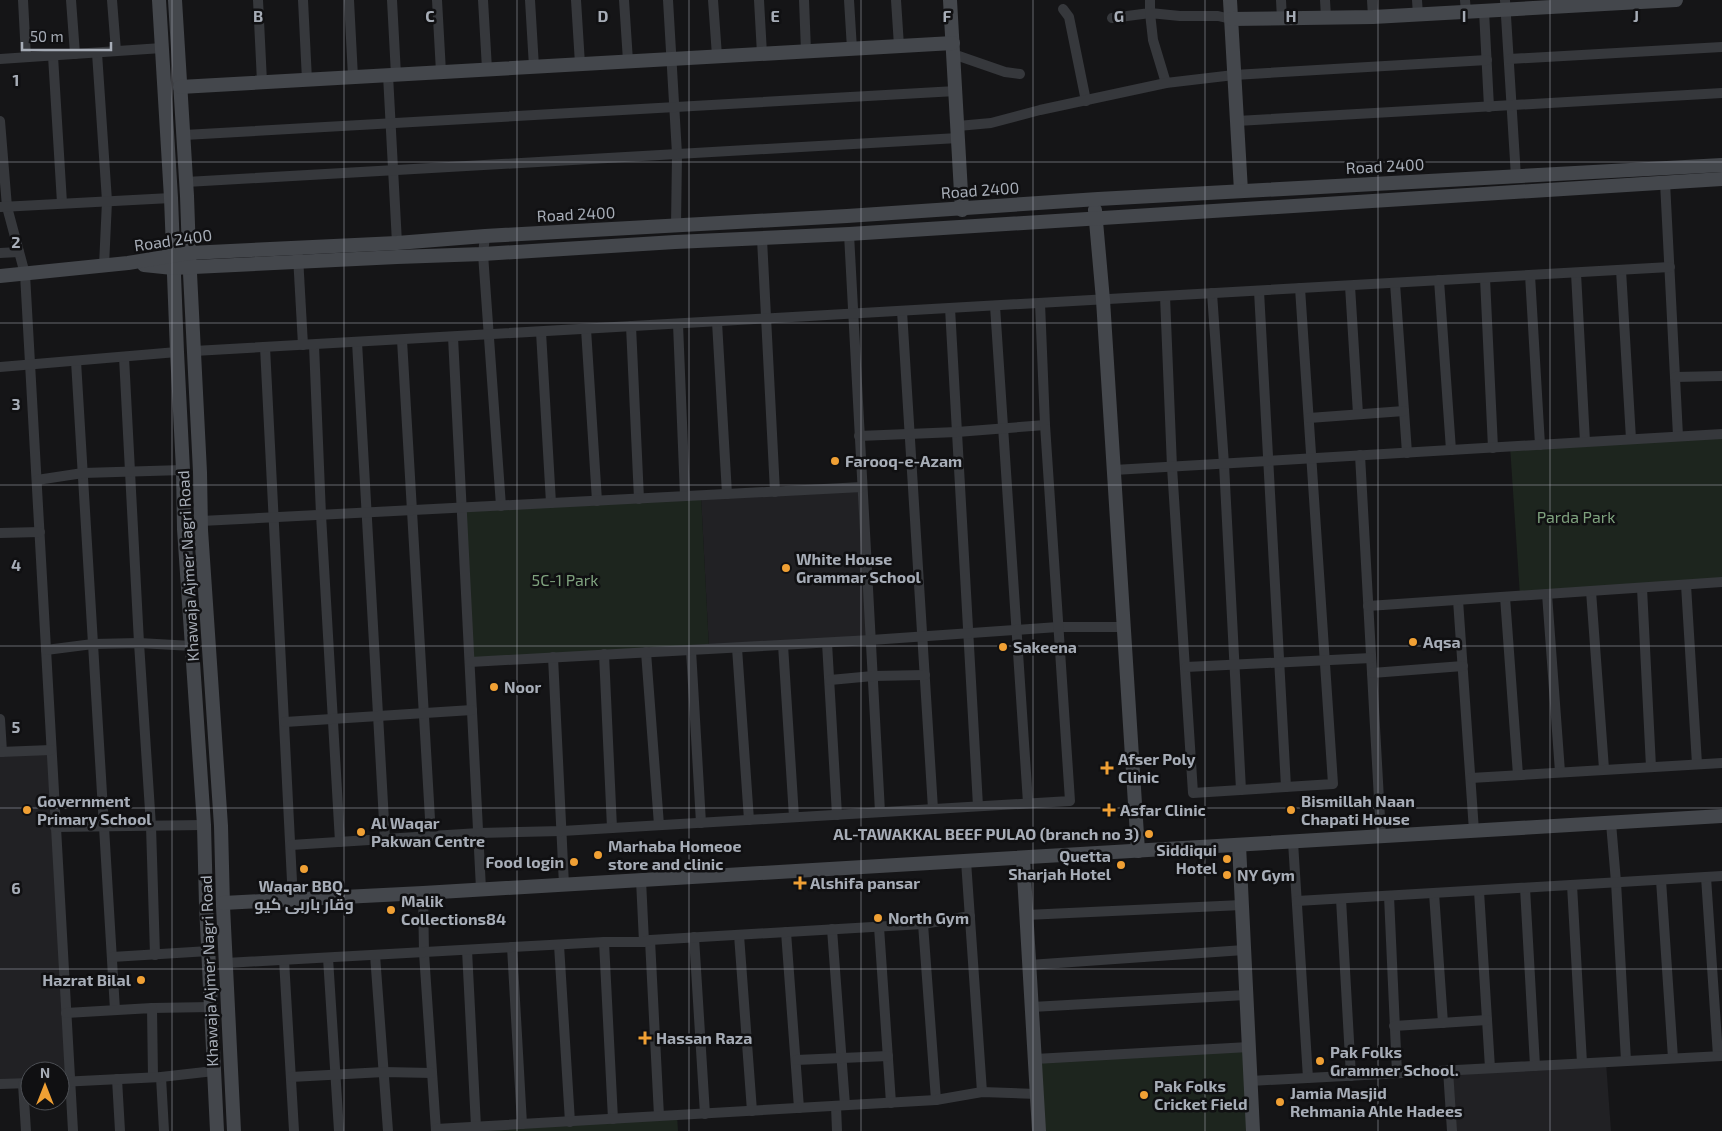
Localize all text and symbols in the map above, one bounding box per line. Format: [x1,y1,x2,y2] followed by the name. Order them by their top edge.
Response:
[253,6,263,25] text: B
[425,6,435,25] text: C
[598,6,609,25] text: D
[770,6,780,25] text: E
[943,6,952,25] text: F
[1114,6,1124,25] text: G
[1285,6,1297,25] text: H
[1462,6,1466,25] text: I
[1633,6,1639,25] text: J
[22,20,111,52] scale bar
[30,27,64,45] text: 50 m
[13,70,19,89] text: 1
[1345,154,1425,177] street label: Road 2400
[940,177,1020,202] street label: Road 2400
[536,202,616,225] street label: Road 2400
[133,225,213,254] street label: Road 2400
[11,232,21,251] text: 2
[11,394,21,413] text: 3
[845,451,962,470] place label: Farooq-e-Azam
[829,455,841,467] marker: Farooq-e-Azam
[173,470,203,662] street label: Khawaja Ajmer Nagri Road
[1537,507,1615,526] park label: Parda Park
[796,549,922,586] place label: White House Grammar School
[11,555,21,574] text: 4
[780,562,792,574] marker: White House Grammar School
[532,570,598,589] park label: 5C-1 Park
[1423,632,1461,651] place label: Aqsa
[1407,636,1419,648] marker: Aqsa
[1013,637,1077,656] place label: Sakeena
[997,641,1009,653] marker: Sakeena
[504,677,541,696] place label: Noor
[488,681,500,693] marker: Noor
[12,717,21,736] text: 5
[1118,749,1195,786] place label: Afser Poly Clinic
[1100,761,1114,775] marker: Afser Poly Clinic
[37,791,152,829] place label: Government Primary School
[1301,791,1415,828] place label: Bismillah Naan Chapati House
[1120,800,1206,819] place label: Asfar Clinic
[1102,803,1116,817] marker: Asfar Clinic
[21,804,33,816] marker: Government Primary School
[1285,804,1297,816] marker: Bismillah Naan Chapati House
[371,813,485,850] place label: Al Waqar Pakwan Centre
[833,824,1139,843] place label: AL-TAWAKKAL BEEF PULAO (branch no 3)
[355,826,367,838] marker: Al Waqar Pakwan Centre
[1143,828,1155,840] marker: AL-TAWAKKAL BEEF PULAO (branch no 3)
[608,836,742,873] place label: Marhaba Homeoe store and clinic
[1156,840,1218,877] place label: Siddiqui Hotel
[1008,846,1112,883] place label: Quetta Sharjah Hotel
[592,849,604,861] marker: Marhaba Homeoe store and clinic
[485,852,564,871] place label: Food login
[1221,853,1233,865] marker: Siddiqui Hotel
[568,856,580,868] marker: Food login
[1115,859,1127,871] marker: Quetta Sharjah Hotel
[298,863,310,875] marker: Waqar BBQ۔ وقار باربی کیو
[1237,865,1295,885] place label: NY Gym
[1221,869,1233,881] marker: NY Gym
[810,873,920,892] place label: Alshifa pansar
[196,875,222,1067] street label: Khawaja Ajmer Nagri Road
[254,876,354,914] place label: Waqar BBQ۔ وقار باربی کیو
[794,877,806,889] marker: Alshifa pansar
[11,878,21,897] text: 6
[401,891,506,928] place label: Malik Collections84
[385,904,397,916] marker: Malik Collections84
[888,908,969,928] place label: North Gym
[872,912,884,924] marker: North Gym
[42,970,132,989] place label: Hazrat Bilal
[135,974,147,986] marker: Hazrat Bilal
[656,1028,752,1047] place label: Hassan Raza
[638,1031,652,1045] marker: Hassan Raza
[1330,1042,1459,1079] place label: Pak Folks Grammer School.
[1314,1055,1326,1067] marker: Pak Folks Grammer School.
[20,1061,70,1111] north arrow
[40,1064,50,1081] text: N
[1154,1076,1248,1113] place label: Pak Folks Cricket Field
[1290,1083,1462,1120] place label: Jamia Masjid Rehmania Ahle Hadees
[1138,1089,1150,1101] marker: Pak Folks Cricket Field
[1274,1096,1286,1108] marker: Jamia Masjid Rehmania Ahle Hadees

